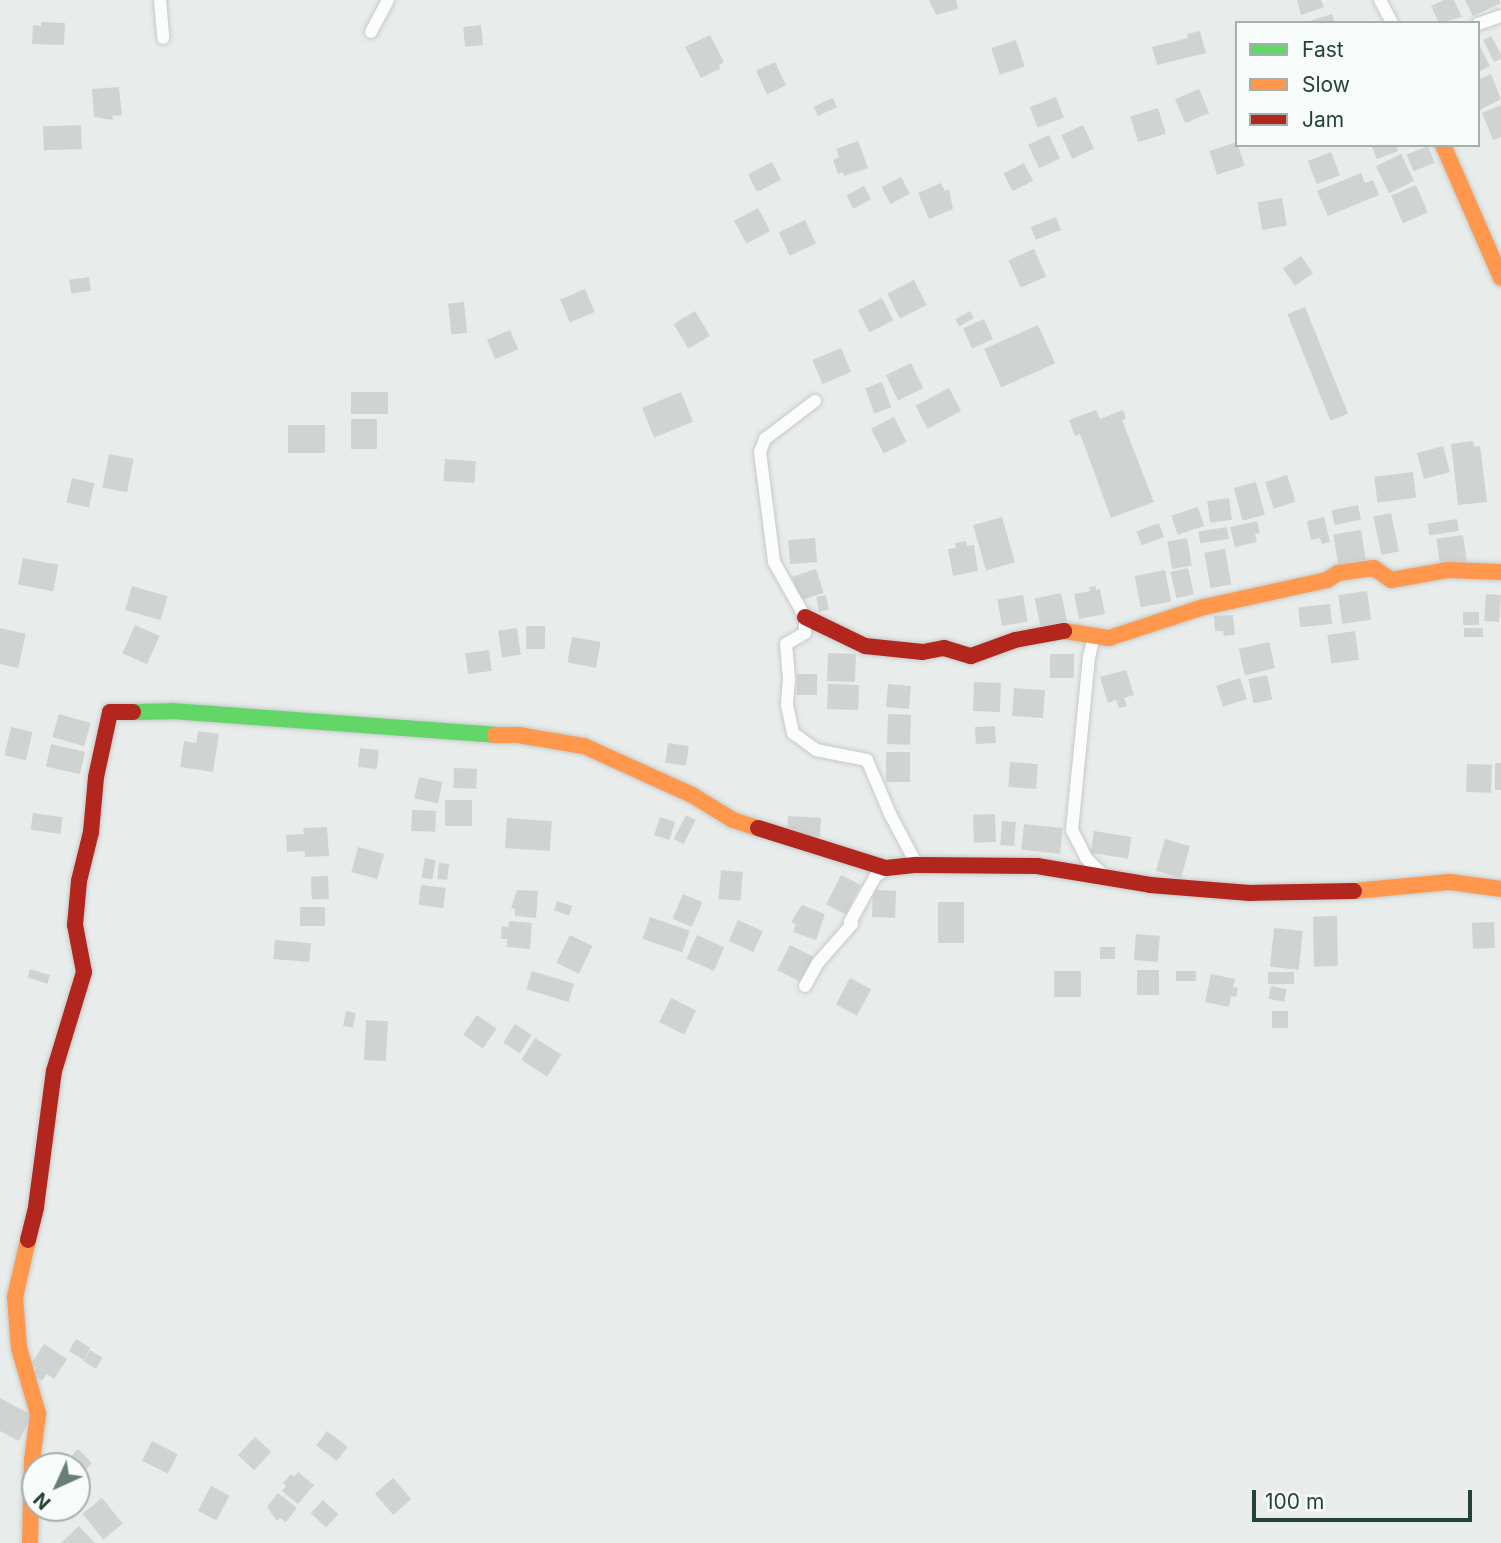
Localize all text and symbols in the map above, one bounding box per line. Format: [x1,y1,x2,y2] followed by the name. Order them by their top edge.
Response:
[1235,21,1480,147] legend
[1302,37,1344,62] text: Fast
[1302,72,1350,97] text: Slow
[1302,107,1344,132] text: Jam
[21,1452,91,1522] north arrow
[1256,1476,1476,1520] scale bar
[29,1488,55,1514] text: N
[1265,1489,1324,1514] text: 100 m

